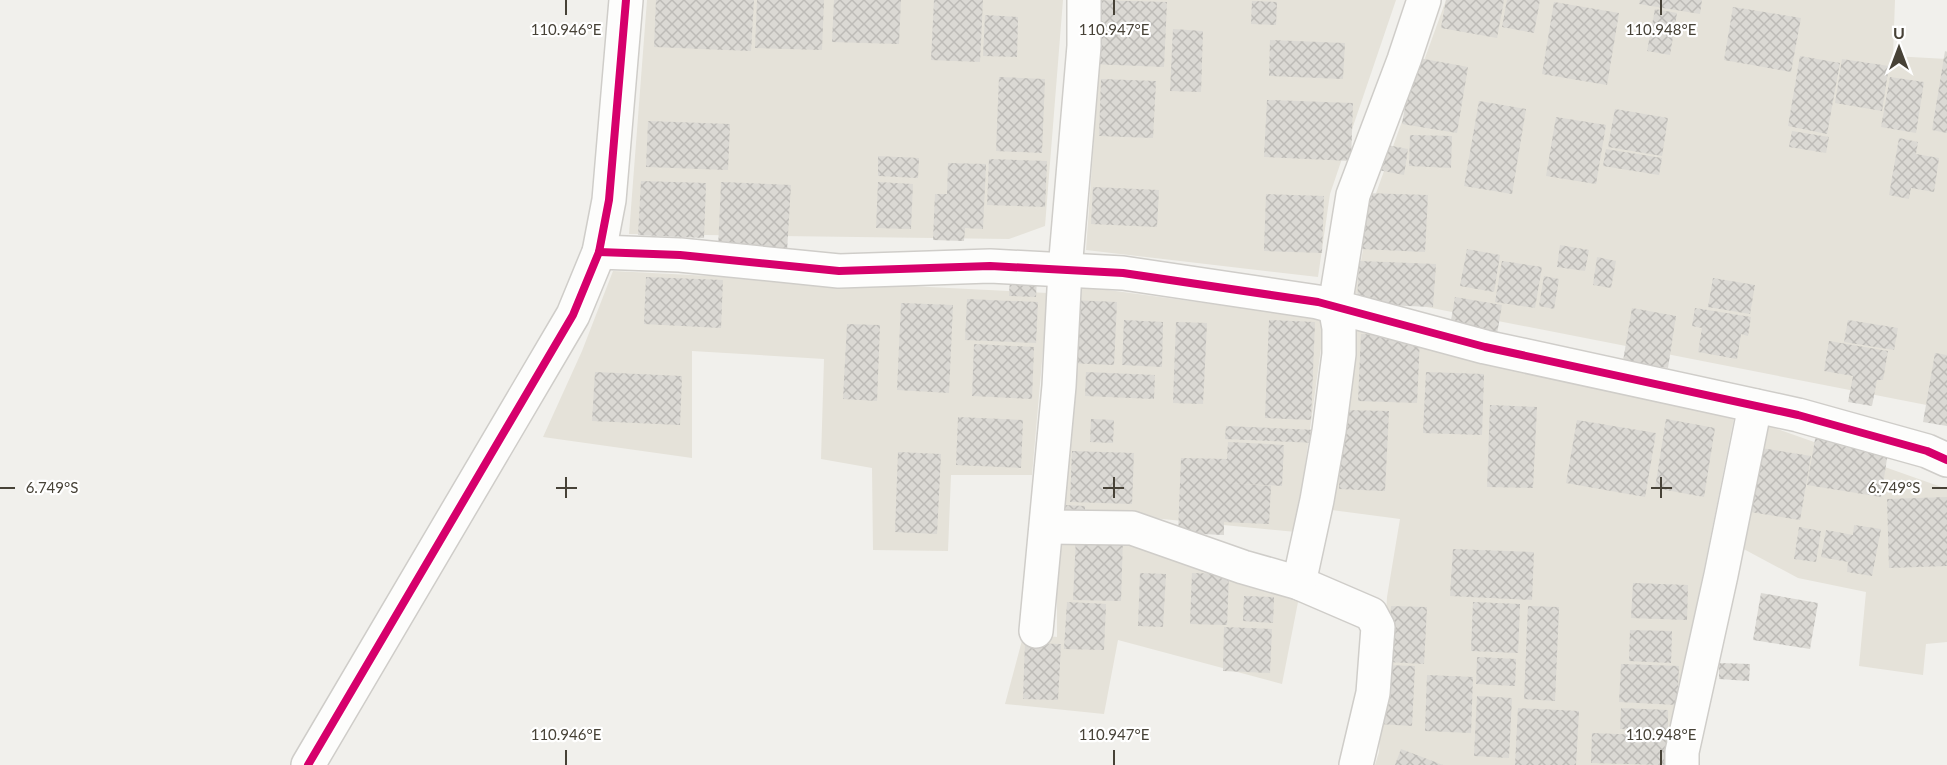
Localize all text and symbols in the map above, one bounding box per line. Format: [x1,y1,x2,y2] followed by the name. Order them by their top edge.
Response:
[1869,18,1929,78] north arrow
[531,20,601,38] text: 110.946°E
[1079,20,1149,38] text: 110.947°E
[1626,20,1696,38] text: 110.948°E
[1893,23,1905,42] text: U
[26,478,78,496] text: 6.749°S
[1868,478,1920,496] text: 6.749°S
[531,725,601,743] text: 110.946°E
[1079,725,1149,743] text: 110.947°E
[1626,725,1696,743] text: 110.948°E

